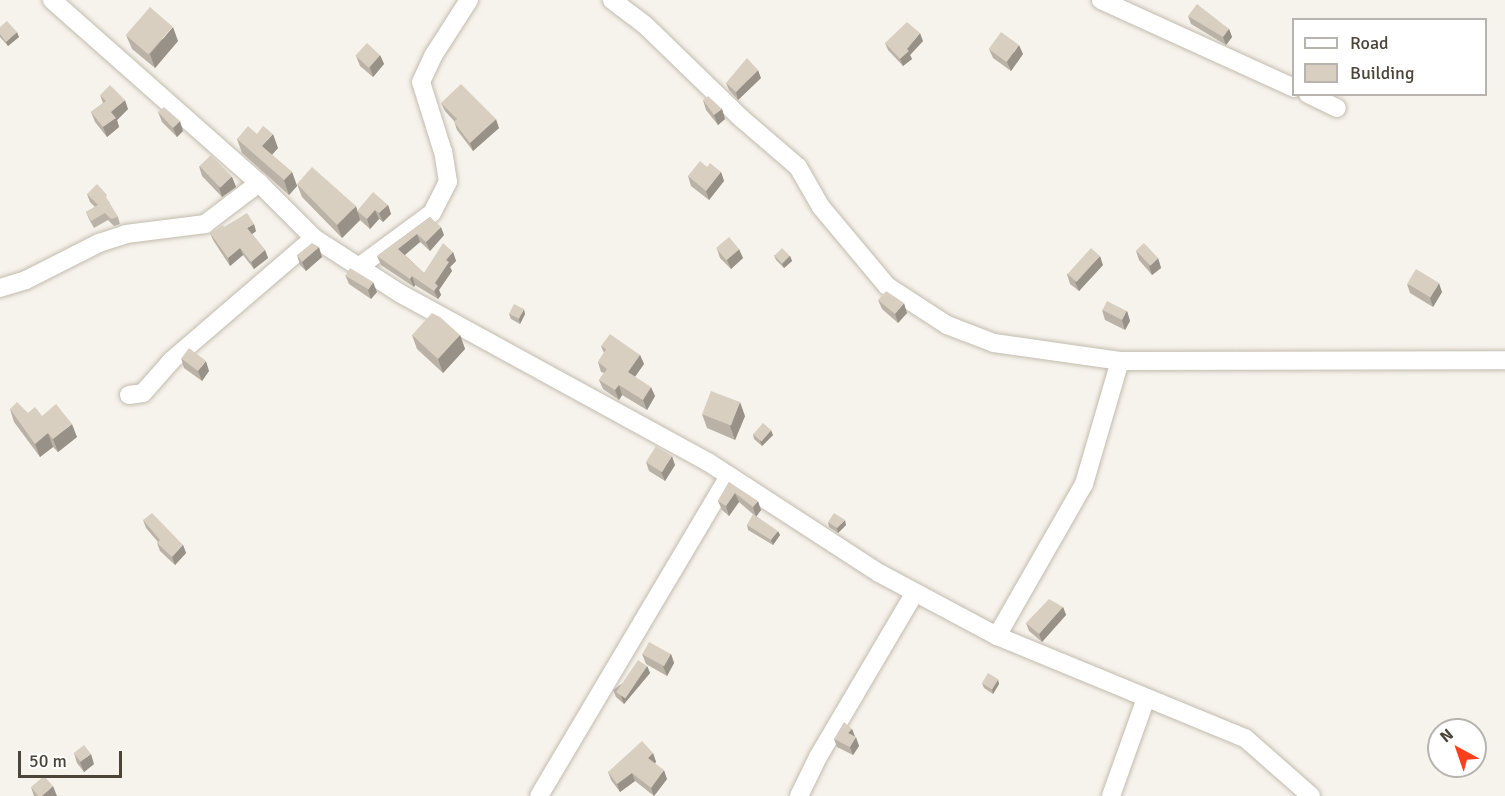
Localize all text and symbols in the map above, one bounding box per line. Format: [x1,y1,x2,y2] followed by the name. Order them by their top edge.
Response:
[1292,18,1487,96] legend
[1350,32,1389,54] text: Road
[1350,62,1414,84] text: Building
[1427,718,1487,778] north arrow
[1436,725,1457,747] text: N
[21,739,124,777] scale bar
[29,750,67,772] text: 50 m

